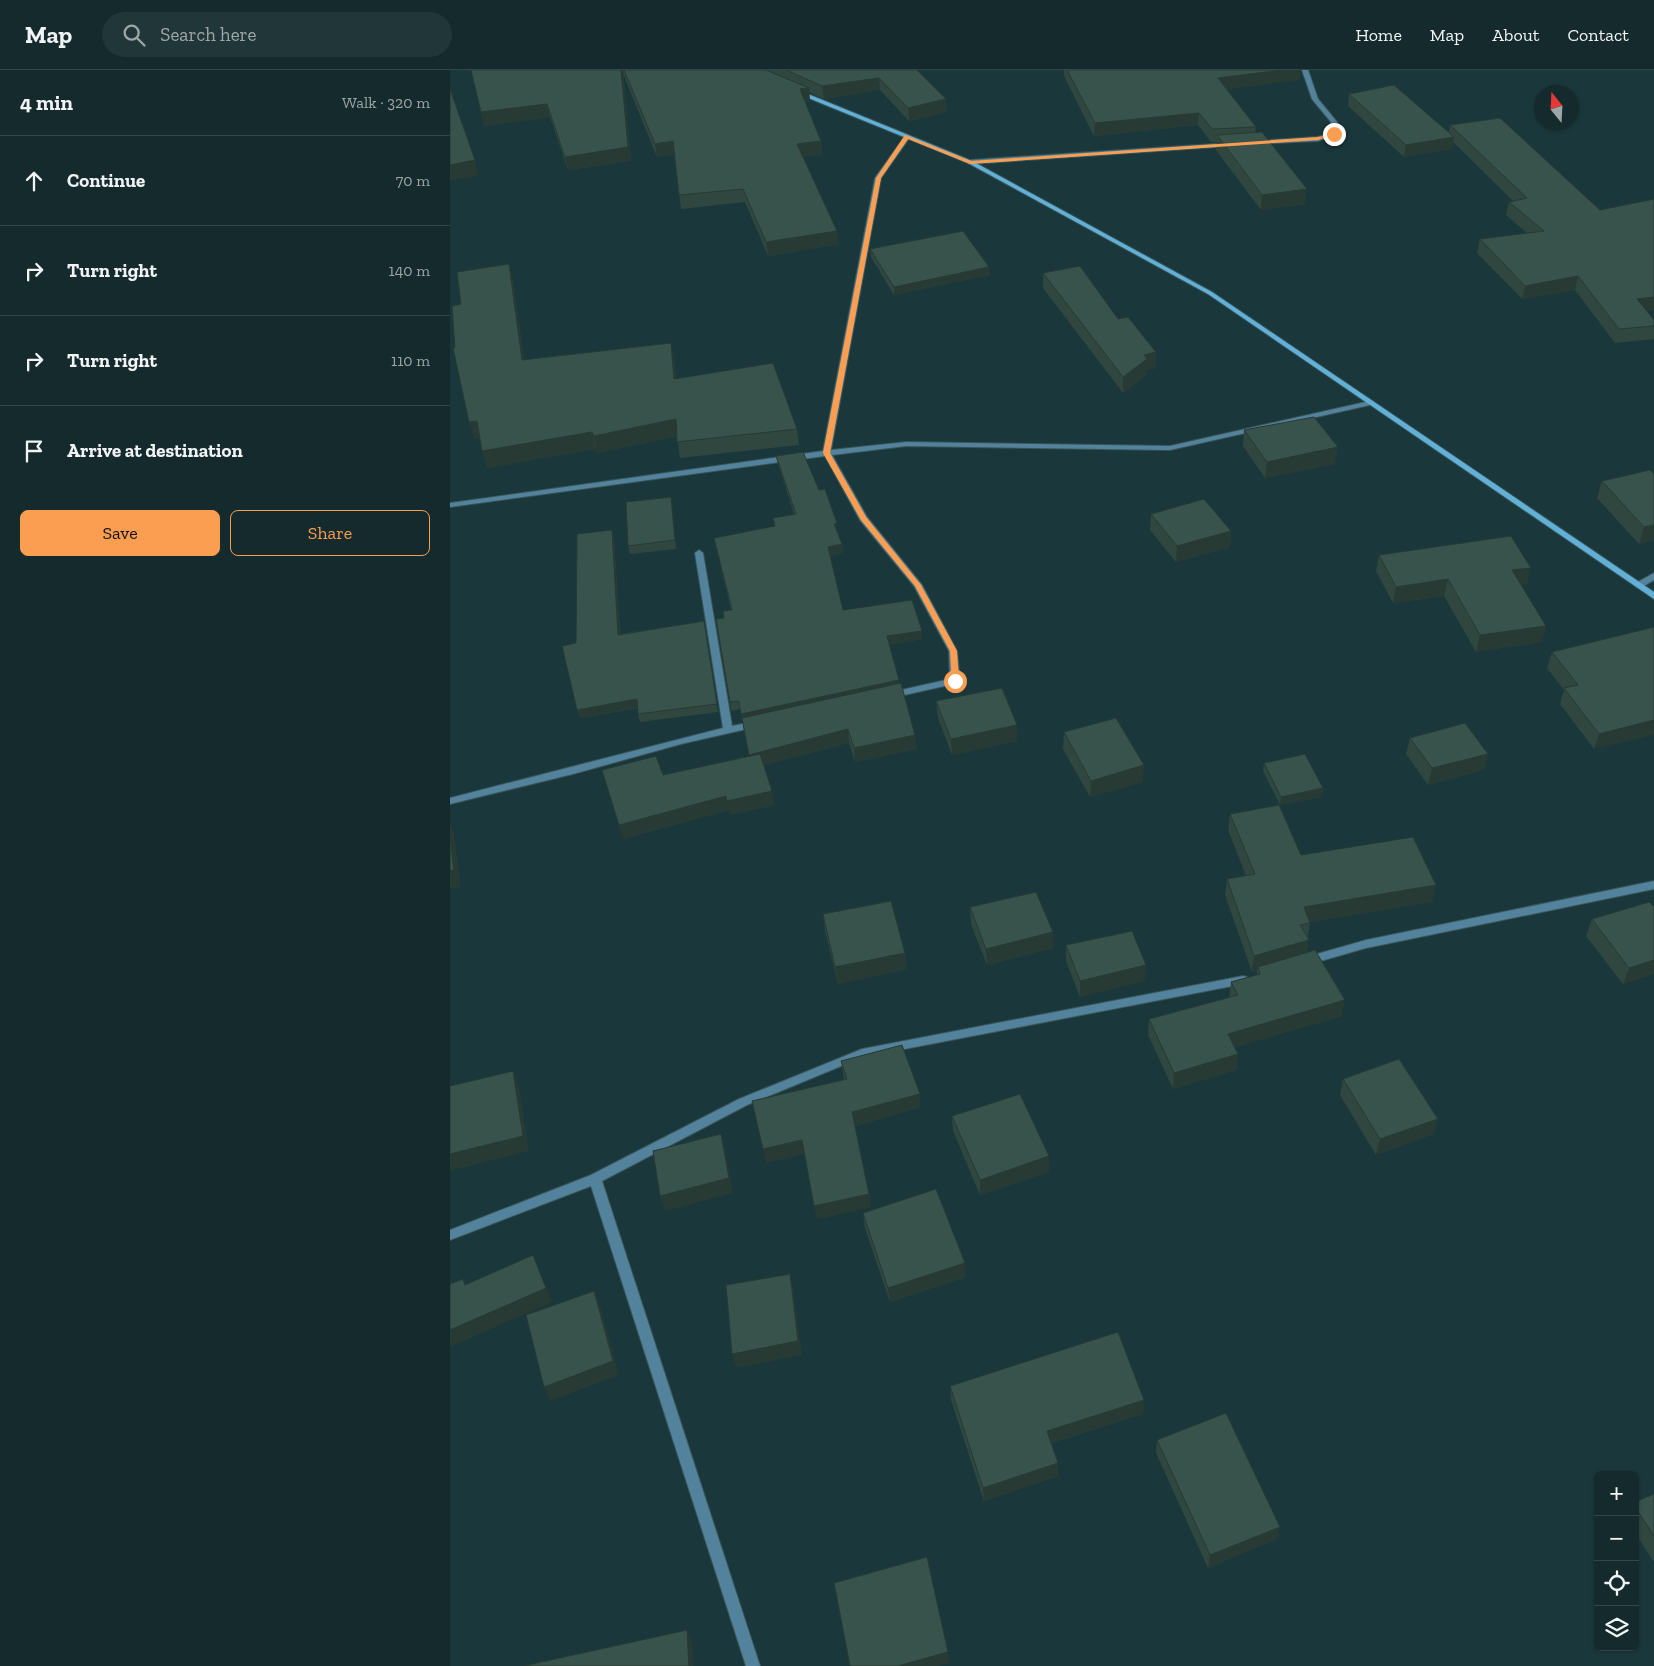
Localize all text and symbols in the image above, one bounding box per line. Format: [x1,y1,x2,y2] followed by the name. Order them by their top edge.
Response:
[102,12,452,57] search box
[25,20,72,49] text: Map
[120,21,148,49] icon: search
[160,23,257,46] text: Search here
[1355,24,1402,46] text: Home
[1430,24,1464,46] text: Map
[1492,24,1539,46] text: About
[1567,24,1629,46] text: Contact
[1534,85,1579,130] north arrow
[20,90,73,115] text: 4 min
[342,93,430,112] text: Walk · 320 m
[1323,123,1346,146] route end
[20,167,48,195] icon: ahead
[67,169,145,192] text: Continue
[396,171,430,190] text: 70 m
[20,257,48,285] icon: right
[67,259,157,282] text: Turn right
[389,261,430,280] text: 140 m
[20,347,48,375] icon: right
[67,349,157,372] text: Turn right
[391,351,430,370] text: 110 m
[20,437,48,465] icon: arrive
[67,439,243,462] text: Arrive at destination
[20,510,220,556] button: Save
[230,510,430,556] button: Share
[944,670,967,693] route start
[1594,1471,1639,1651] map controls
[1594,1471,1639,1516] button: +
[1594,1516,1639,1561] button: −
[1594,1561,1639,1606] button: locate
[1594,1606,1639,1651] button: layers

